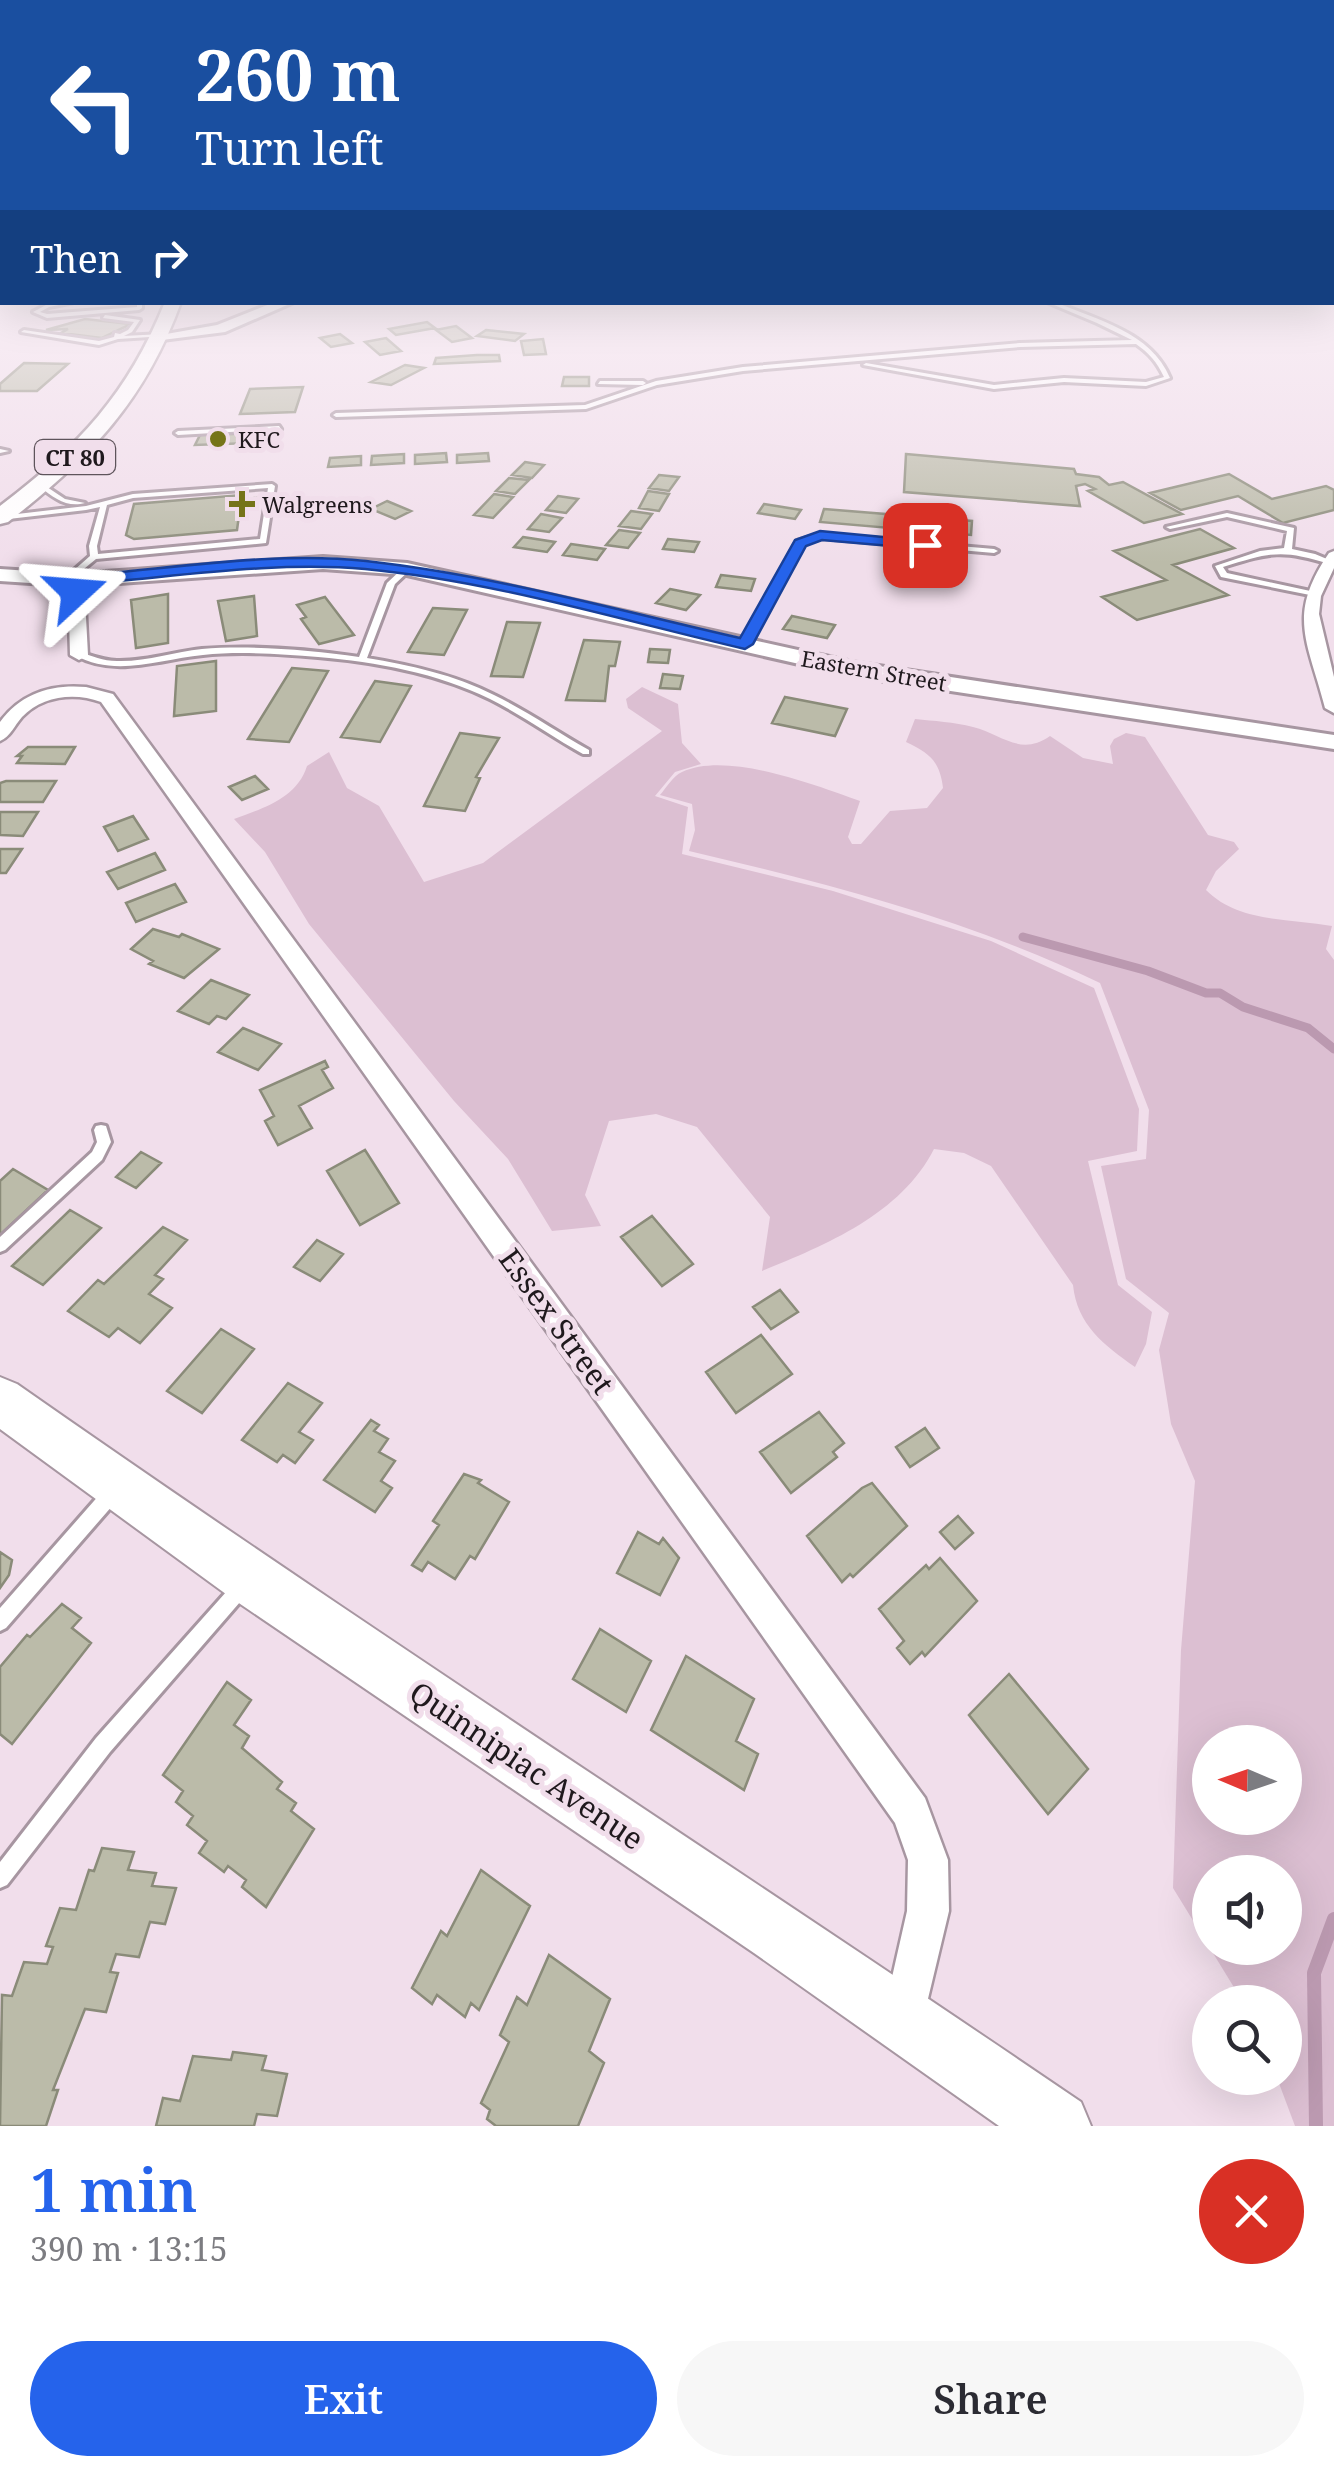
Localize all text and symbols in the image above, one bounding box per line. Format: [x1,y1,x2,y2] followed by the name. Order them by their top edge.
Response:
[195,26,401,122] text: 260 m
[30,40,160,170] icon: left
[195,117,384,178] text: Turn left
[142,230,197,285] icon: right
[30,232,122,284] text: Then
[238,424,280,454] place label: KFC
[207,428,229,450] marker: KFC
[35,440,115,474] road number: CT 80
[262,489,373,519] place label: Walgreens
[231,493,253,515] marker: Walgreens
[883,503,968,588] pin
[898,518,953,573] icon: arrive
[24,540,128,644] position arrow
[799,642,949,698] street label: Eastern Street
[490,1240,624,1402] street label: Essex Street
[402,1671,652,1859] street label: Quinnipiac Avenue
[1192,1725,1302,1835] north arrow
[1192,1725,1302,2095] map controls
[1192,1855,1302,1965] button: sound
[1192,1985,1302,2095] button: search
[30,2148,198,2230] text: 1 min
[1199,2159,1304,2264] button: close
[30,2227,228,2270] text: 390 m · 13:15
[30,2341,657,2456] button: Exit
[677,2341,1304,2456] button: Share

